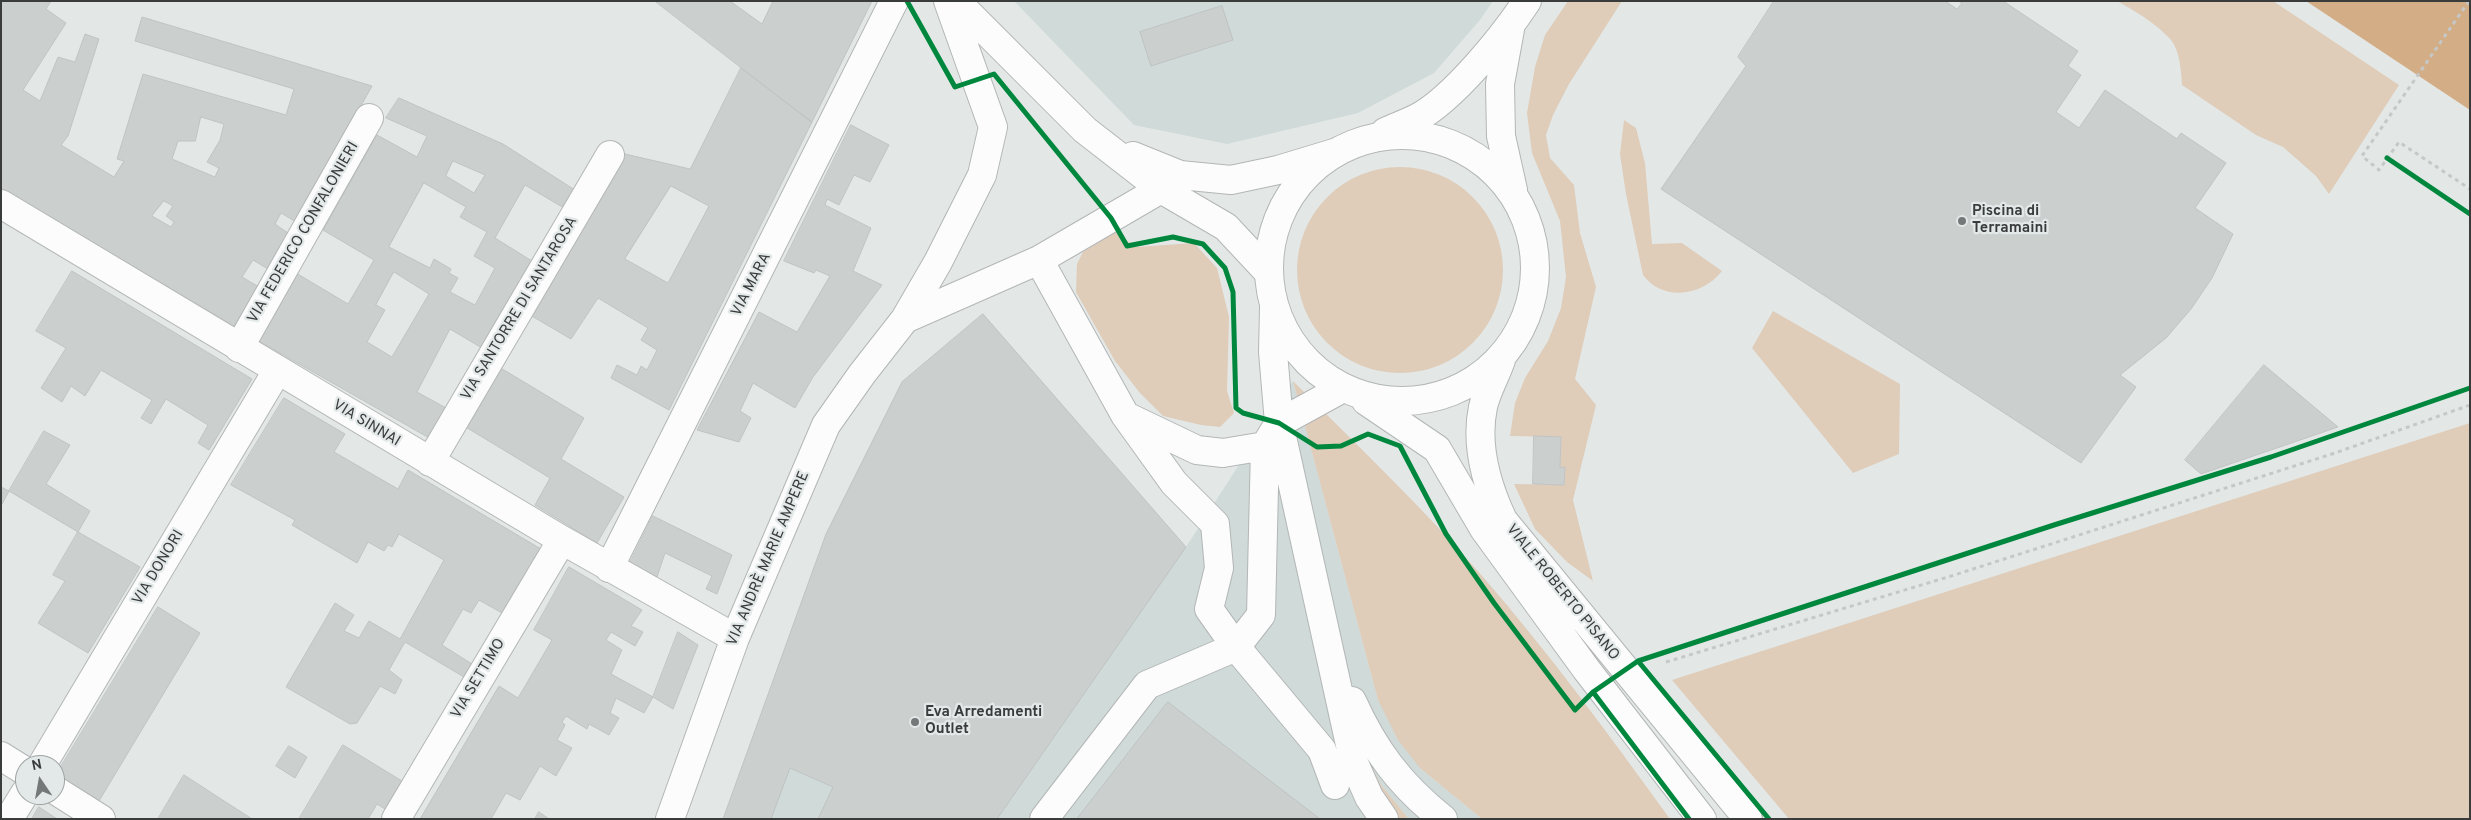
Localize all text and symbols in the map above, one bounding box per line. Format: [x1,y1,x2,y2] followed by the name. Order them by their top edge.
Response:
[245,139,363,327] street label: VIA FEDERICO CONFALONIERI
[1972,203,2048,238] place label: Piscina di Terramaini
[458,214,582,404] street label: VIA SANTORRE DI SANTAROSA
[1956,215,1968,227] marker: Piscina di Terramaini
[728,250,776,320] street label: VIA MARA
[329,397,403,451] street label: VIA SINNAI
[724,469,814,649] street label: VIA ANDRÈ MARIE AMPERE
[1502,521,1622,665] street label: VIALE ROBERTO PISANO
[130,527,188,609] street label: VIA DONORI
[448,636,510,722] street label: VIA SETTIMO
[925,704,1042,739] place label: Eva Arredamenti Outlet
[909,716,921,728] marker: Eva Arredamenti Outlet
[15,755,65,805] north arrow
[30,756,44,775] text: N

